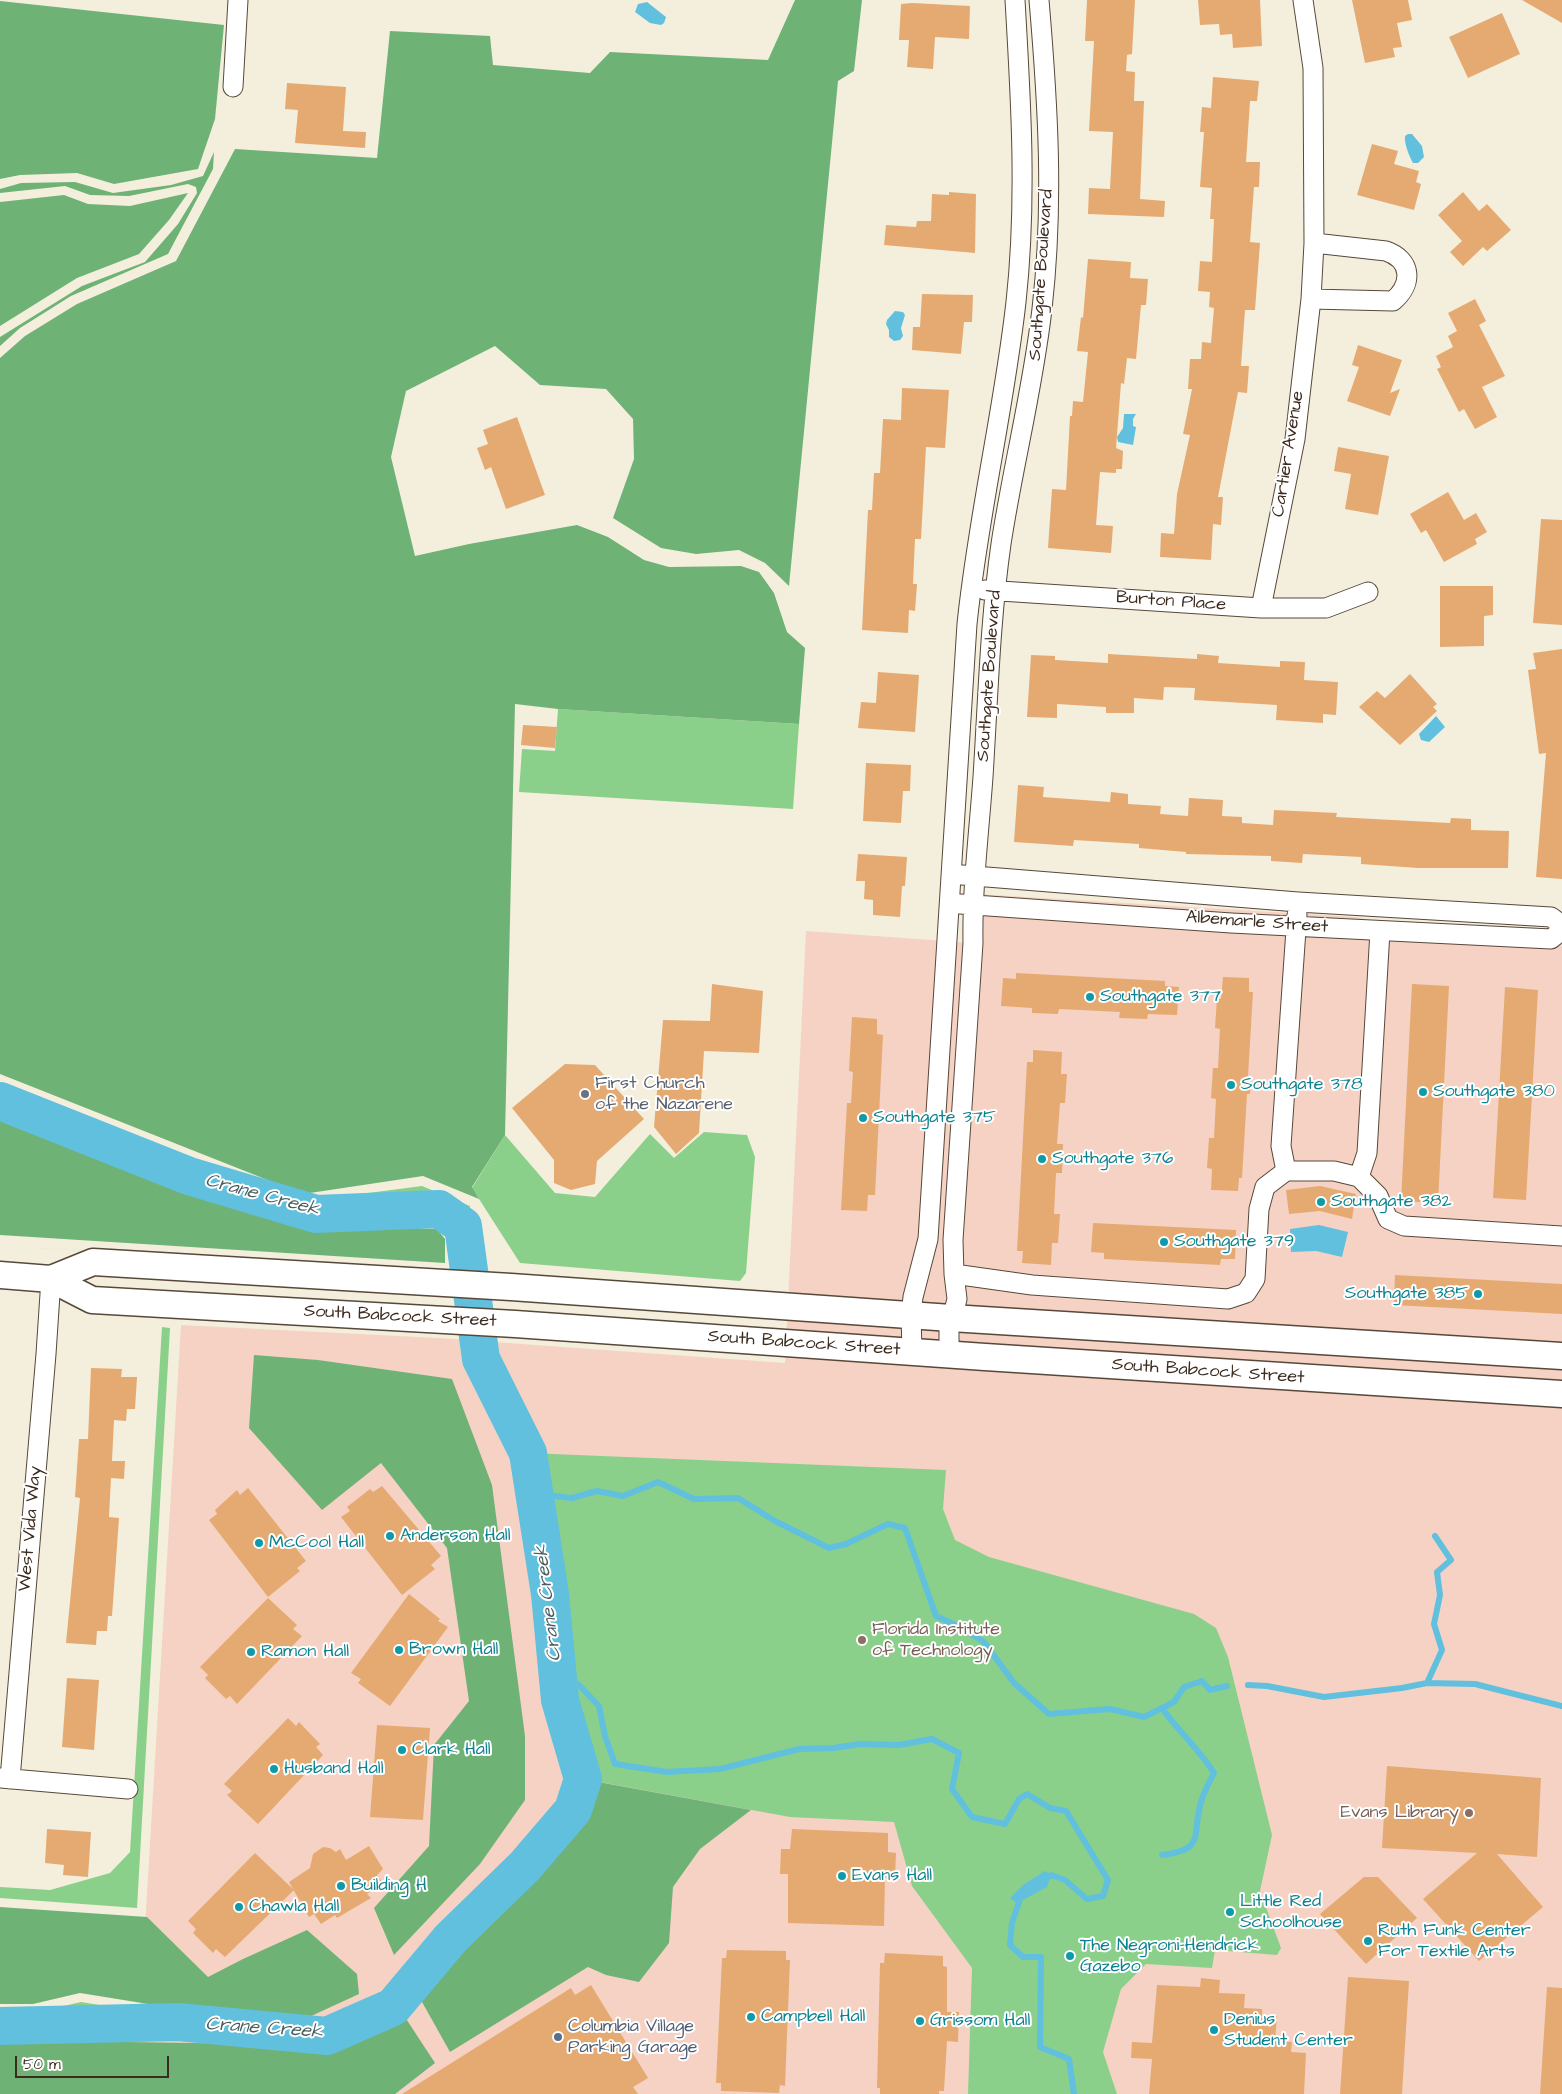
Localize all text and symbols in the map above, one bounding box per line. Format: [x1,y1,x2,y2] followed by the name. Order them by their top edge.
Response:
[1025,188,1059,362] street label: Southgate Boulevard
[1268,389,1310,519] street label: Cartier Avenue
[1115,587,1227,617] street label: Burton Place
[973,589,1007,763] street label: Southgate Boulevard
[1185,907,1329,939] street label: Albemarle Street
[1100,986,1221,1008] place label: Southgate 377
[1084,991,1096,1003] marker: Southgate 377
[595,1073,733,1116] place label: First Church of the Nazarene
[1241,1074,1363,1096] place label: Southgate 378
[1225,1079,1237,1091] marker: Southgate 378
[1433,1081,1555,1103] place label: Southgate 380
[1417,1086,1429,1098] marker: Southgate 380
[579,1088,591,1100] marker: First Church of the Nazarene
[873,1107,996,1129] place label: Southgate 375
[857,1112,869,1124] marker: Southgate 375
[1052,1148,1173,1170] place label: Southgate 376
[1036,1153,1048,1165] marker: Southgate 376
[202,1170,322,1222] water label: Crane Creek
[1331,1191,1452,1213] place label: Southgate 382
[1315,1196,1327,1208] marker: Southgate 382
[1174,1231,1294,1253] place label: Southgate 379
[1158,1236,1170,1248] marker: Southgate 379
[1345,1283,1468,1305] place label: Southgate 385
[1472,1288,1484,1300] marker: Southgate 385
[303,1301,497,1333] street label: South Babcock Street
[707,1326,901,1362] street label: South Babcock Street
[1111,1354,1305,1390] street label: South Babcock Street
[15,1465,47,1593] street label: West Vida Way
[400,1525,511,1547] place label: Anderson Hall
[384,1530,396,1542] marker: Anderson Hall
[269,1532,364,1554] place label: McCool Hall
[253,1537,265,1549] marker: McCool Hall
[531,1543,567,1663] water label: Crane Creek
[872,1619,1000,1662] place label: Florida Institute of Technology
[856,1634,868,1646] marker: Florida Institute of Technology
[409,1639,498,1661] place label: Brown Hall
[261,1641,349,1663] place label: Ramon Hall
[393,1644,405,1656] marker: Brown Hall
[245,1646,257,1658] marker: Ramon Hall
[412,1739,491,1761] place label: Clark Hall
[396,1744,408,1756] marker: Clark Hall
[284,1758,383,1780] place label: Husband Hall
[268,1763,280,1775] marker: Husband Hall
[1340,1802,1459,1824] place label: Evans Library
[1463,1807,1475,1819] marker: Evans Library
[852,1865,932,1887] place label: Evans Hall
[836,1870,848,1882] marker: Evans Hall
[351,1875,427,1897] place label: Building H
[335,1880,347,1892] marker: Building H
[1240,1891,1342,1934] place label: Little Red Schoolhouse
[249,1896,339,1918] place label: Chawla Hall
[233,1901,245,1913] marker: Chawla Hall
[1224,1906,1236,1918] marker: Little Red Schoolhouse
[1378,1920,1531,1962] place label: Ruth Funk Center For Textile Arts
[1080,1935,1259,1978] place label: The Negroni-Hendrick Gazebo
[1362,1935,1374,1947] marker: Ruth Funk Center For Textile Arts
[1064,1950,1076,1962] marker: The Negroni-Hendrick Gazebo
[761,2006,865,2028] place label: Campbell Hall
[1224,2009,1353,2052] place label: Denius Student Center
[930,2010,1030,2032] place label: Grissom Hall
[745,2011,757,2023] marker: Campbell Hall
[205,2014,323,2044] water label: Crane Creek
[914,2015,926,2027] marker: Grissom Hall
[568,2016,698,2058] place label: Columbia Village Parking Garage
[1208,2024,1220,2036] marker: Denius Student Center
[552,2031,564,2043] marker: Columbia Village Parking Garage
[18,2046,171,2078] scale bar
[23,2054,61,2075] text: 50 m

